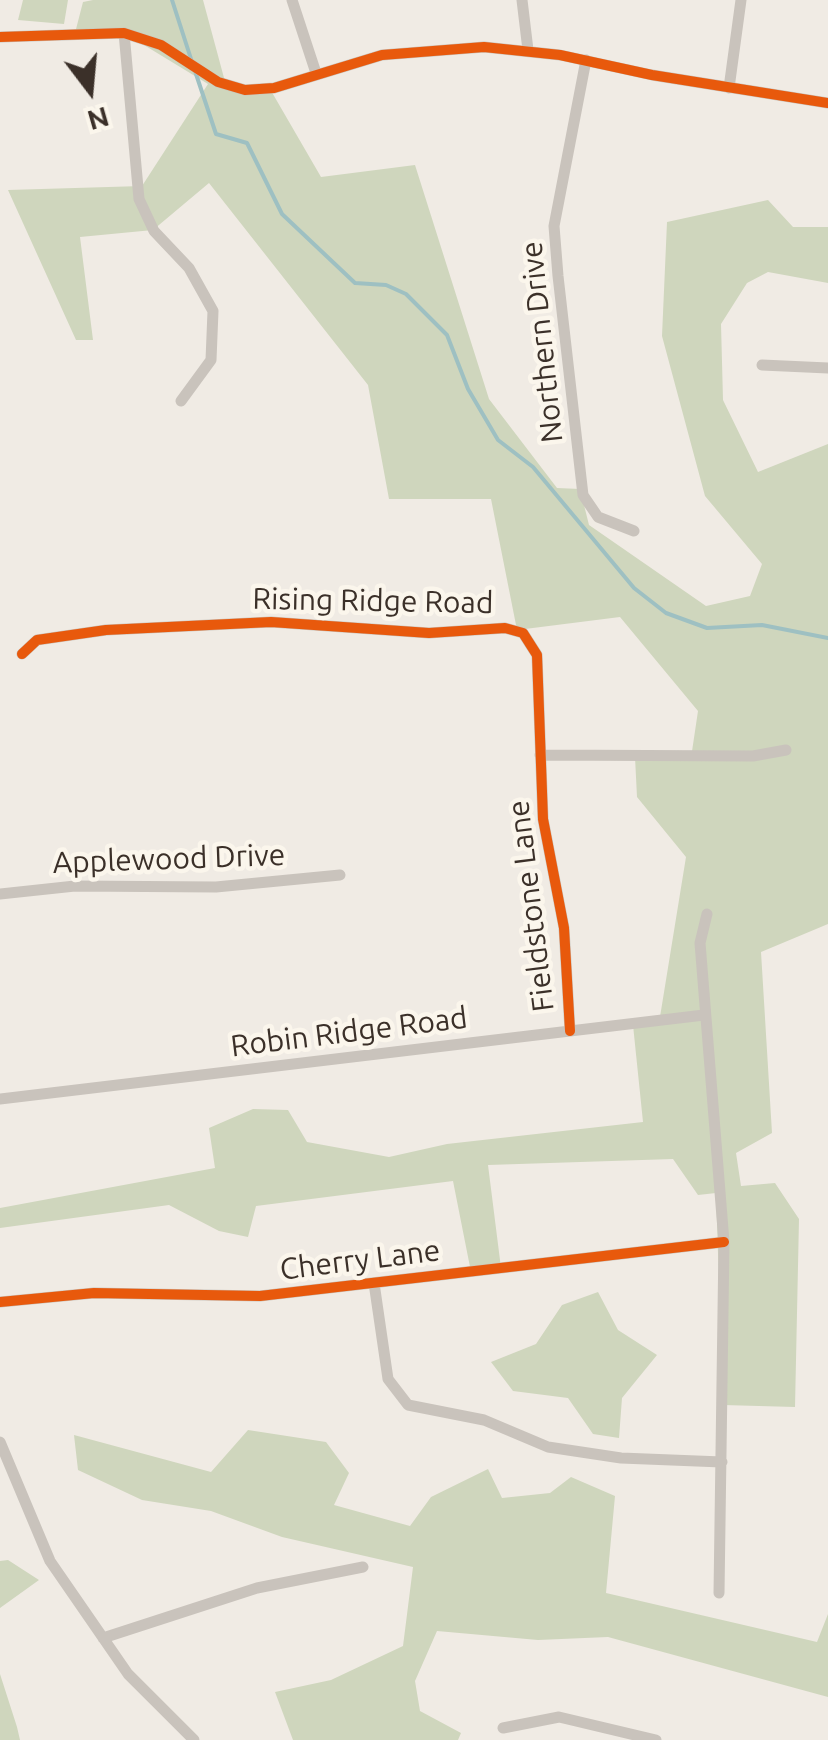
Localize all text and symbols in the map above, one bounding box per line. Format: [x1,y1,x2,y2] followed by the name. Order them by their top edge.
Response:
[40,40,140,140] north arrow
[84,102,113,137] text: N
[514,240,570,444] street label: Northern Drive
[252,581,494,621] street label: Rising Ridge Road
[500,798,562,1014] street label: Fieldstone Lane
[52,837,286,881] street label: Applewood Drive
[228,1000,470,1064] street label: Robin Ridge Road
[278,1232,442,1288] street label: Cherry Lane

